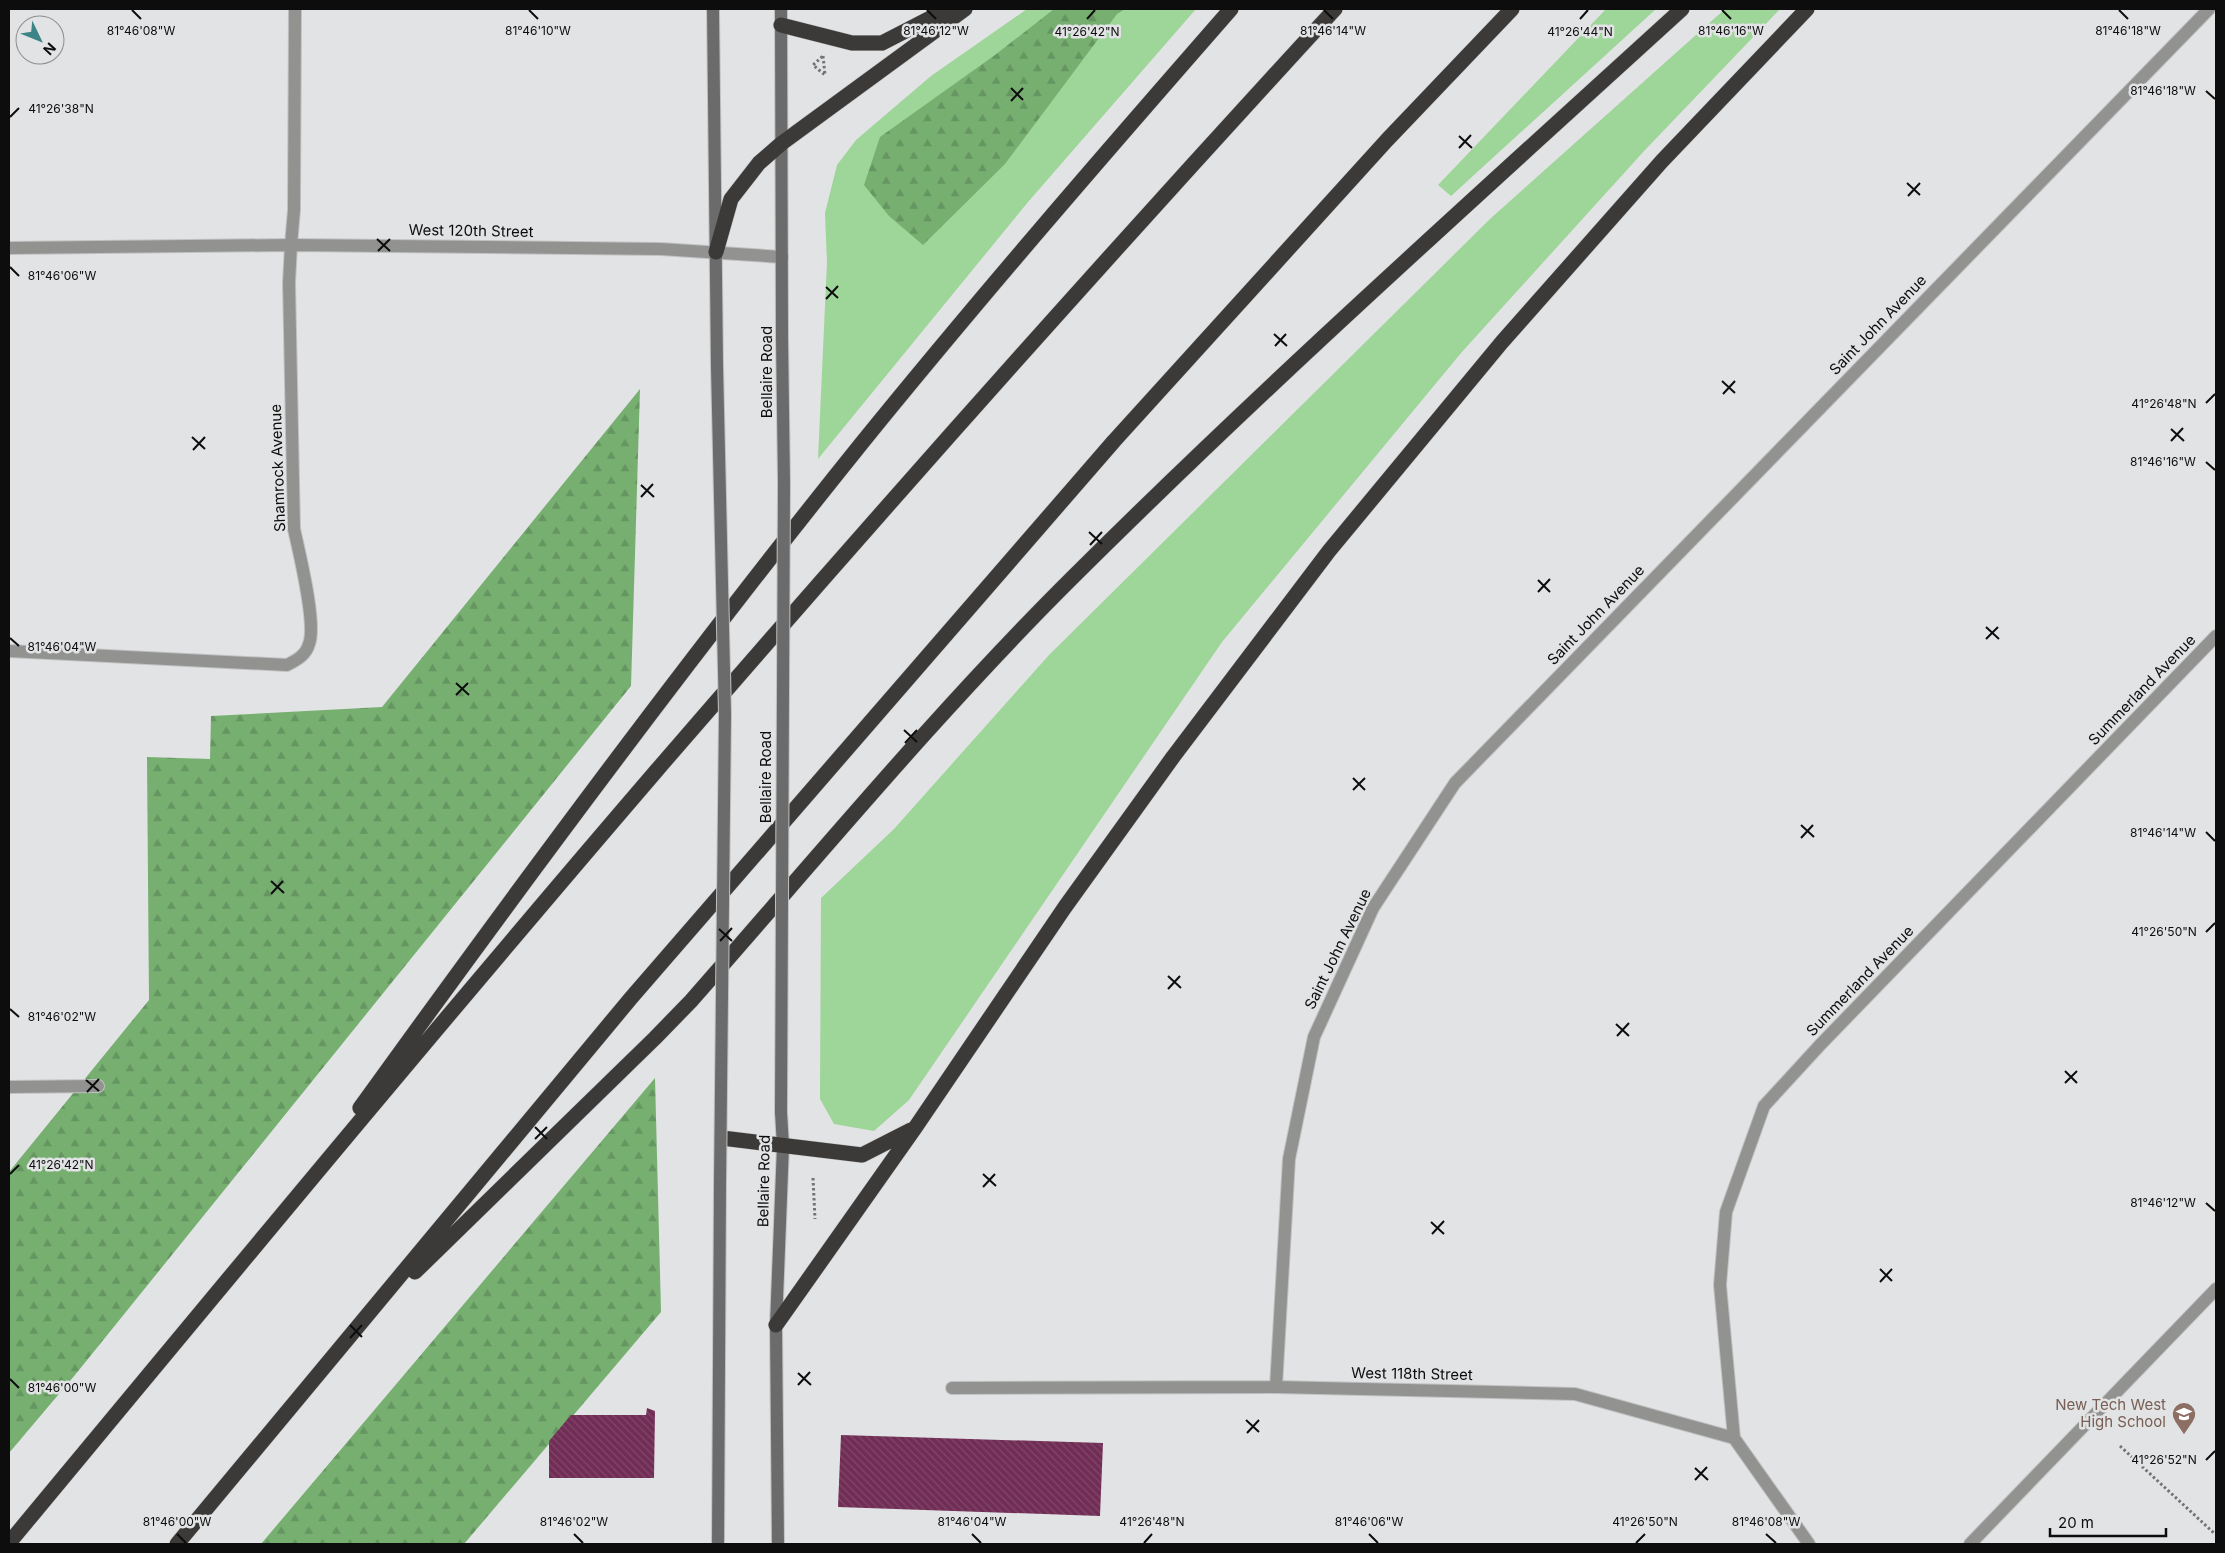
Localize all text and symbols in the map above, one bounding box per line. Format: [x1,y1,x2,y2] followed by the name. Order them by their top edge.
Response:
[15,15,65,65] north arrow
[107,23,175,38] text: 81°46'08"W
[505,23,571,38] text: 81°46'10"W
[903,23,969,38] text: 81°46'12"W
[1300,23,1366,38] text: 81°46'14"W
[1698,23,1764,38] text: 81°46'16"W
[2095,23,2161,38] text: 81°46'18"W
[1054,24,1120,39] text: 41°26'42"N
[1547,24,1613,39] text: 41°26'44"N
[40,40,60,59] text: N
[2130,83,2196,98] text: 81°46'18"W
[28,101,94,116] text: 41°26'38"N
[408,220,534,241] street label: West 120th Street
[28,268,96,283] text: 81°46'06"W
[1825,271,1930,379] street label: Saint John Avenue
[757,326,776,418] street label: Bellaire Road
[2131,396,2197,411] text: 41°26'48"N
[266,404,289,532] street label: Shamrock Avenue
[2130,454,2196,469] text: 81°46'16"W
[1543,561,1648,669] street label: Saint John Avenue
[2084,630,2199,749] street label: Summerland Avenue
[28,639,97,654] text: 81°46'04"W
[756,731,775,823] street label: Bellaire Road
[2130,825,2196,840] text: 81°46'14"W
[1300,885,1375,1012] street label: Saint John Avenue
[1802,921,1917,1040] street label: Summerland Avenue
[2131,924,2197,939] text: 41°26'50"N
[28,1009,96,1024] text: 81°46'02"W
[753,1135,774,1227] street label: Bellaire Road
[28,1157,94,1172] text: 41°26'42"N
[2130,1195,2196,1210] text: 81°46'12"W
[1351,1363,1473,1384] street label: West 118th Street
[28,1380,96,1395] text: 81°46'00"W
[2055,1395,2166,1431] place label: New Tech West High School
[2171,1401,2197,1435] school or university icon: New Tech West High School
[2131,1452,2197,1467] text: 41°26'52"N
[2050,1506,2166,1538] scale bar
[2058,1513,2094,1532] text: 20 m
[143,1514,211,1529] text: 81°46'00"W
[540,1514,608,1529] text: 81°46'02"W
[938,1514,1007,1529] text: 81°46'04"W
[1119,1514,1185,1529] text: 41°26'48"N
[1335,1514,1403,1529] text: 81°46'06"W
[1612,1514,1678,1529] text: 41°26'50"N
[1732,1514,1800,1529] text: 81°46'08"W

